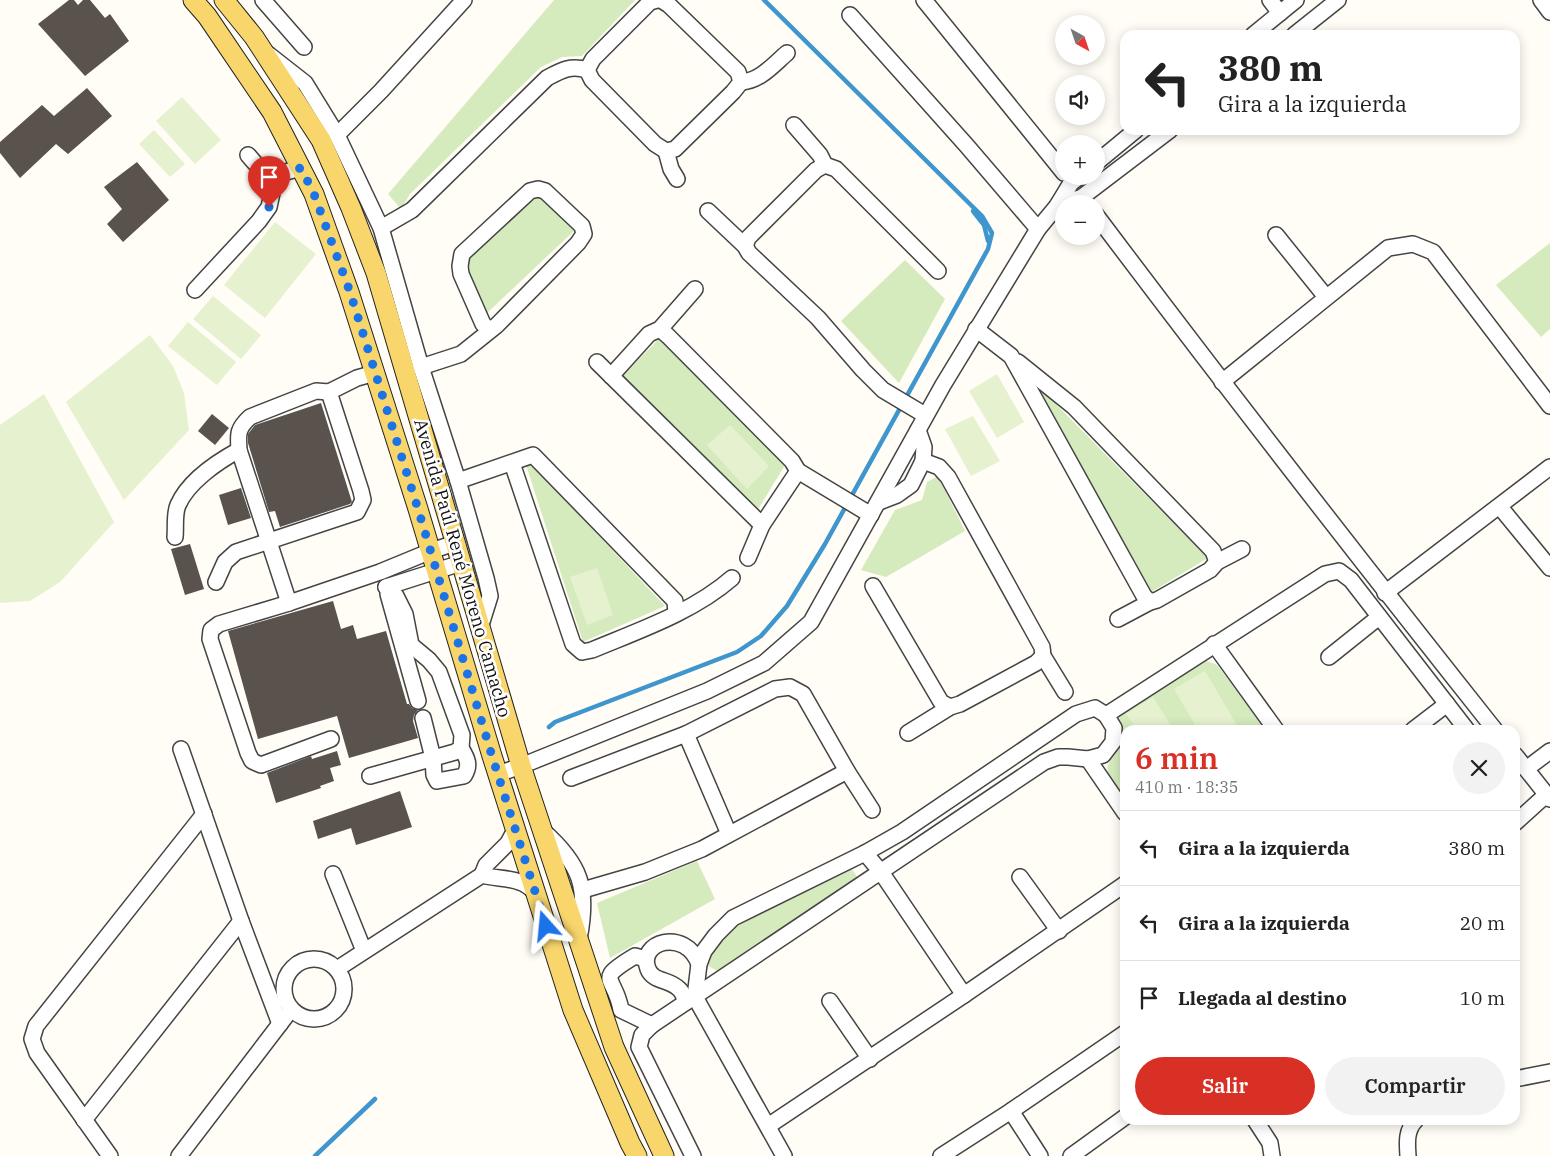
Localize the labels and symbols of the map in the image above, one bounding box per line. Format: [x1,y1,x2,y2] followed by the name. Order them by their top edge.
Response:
[1055,15,1105,65] north arrow
[248,156,290,207] pin
[409,416,517,720] street label: Avenida Paúl René Moreno Camacho
[519,899,571,951] position arrow

